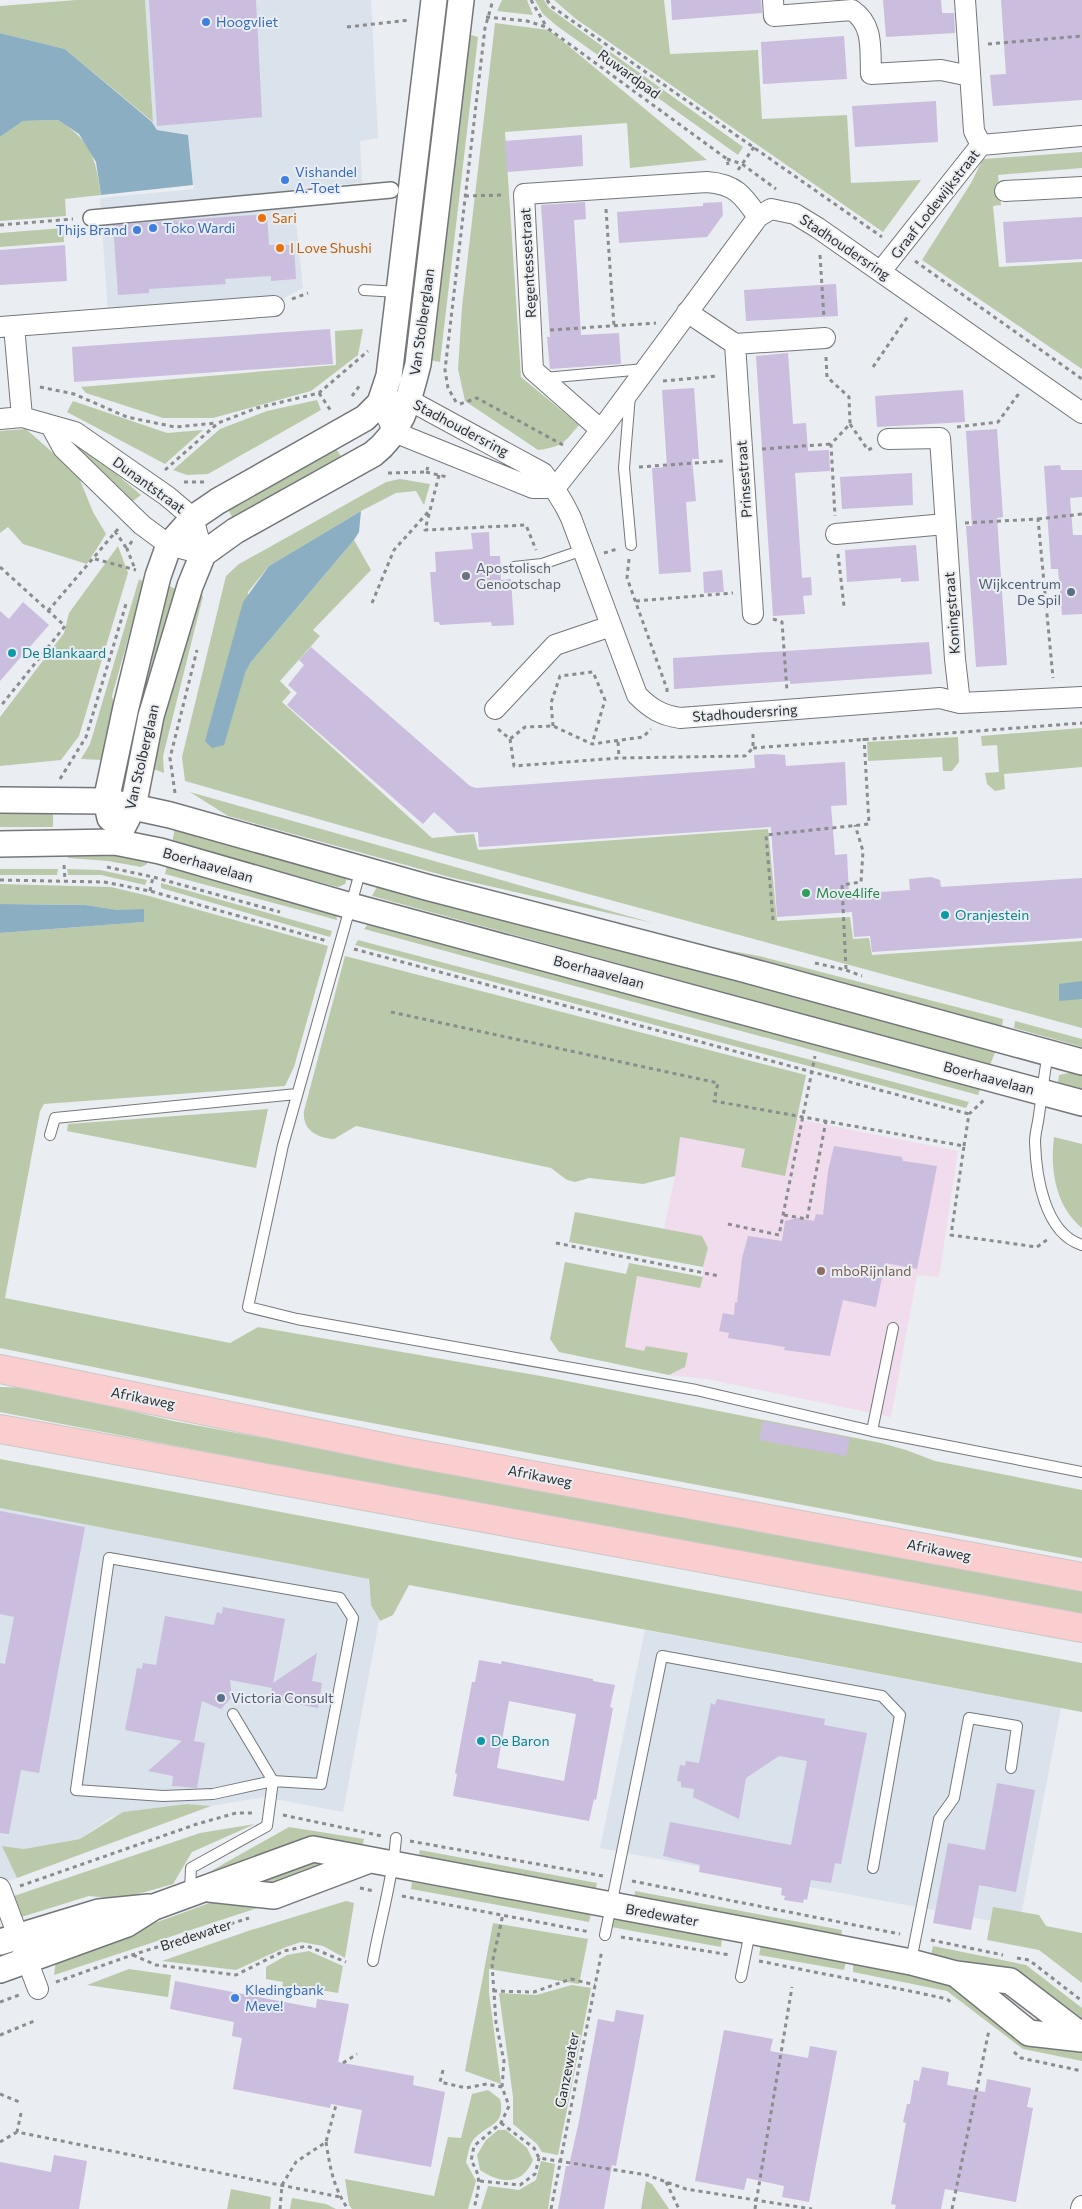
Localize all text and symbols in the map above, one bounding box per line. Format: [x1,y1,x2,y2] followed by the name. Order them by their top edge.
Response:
[216,13,278,30] place label: Hoogvliet
[200,16,212,28] marker: Hoogvliet
[595,45,664,102] street label: Ruwardpad
[887,145,983,262] street label: Graaf Lodewijkstraat
[295,163,357,196] place label: Vishandel A. Toet
[279,174,291,186] marker: Vishandel A. Toet
[516,207,539,318] street label: Regentessestraat
[272,209,297,226] place label: Sari
[797,210,894,283] street label: Stadhoudersring
[256,212,268,224] marker: Sari
[163,219,235,236] place label: Toko Wardi
[56,221,127,238] place label: Thijs Brand
[147,222,159,234] marker: Toko Wardi
[131,224,143,236] marker: Thijs Brand
[290,239,372,256] place label: I Love Shushi
[274,242,286,254] marker: I Love Shushi
[406,267,437,376] street label: Van Stolberglaan
[411,395,512,460] street label: Stadhoudersring
[732,439,755,518] street label: Prinsestraat
[110,453,189,517] street label: Dunantstraat
[476,559,561,592] place label: Apostolisch Genootschap
[460,570,472,582] marker: Apostolisch Genootschap
[940,571,963,655] street label: Koningstraat
[979,575,1061,608] place label: Wijkcentrum De Spil
[1065,586,1077,598] marker: Wijkcentrum De Spil
[22,644,106,661] place label: De Blankaard
[6,647,18,659] marker: De Blankaard
[692,700,799,725] street label: Stadhoudersring
[121,703,162,811] street label: Van Stolberglaan
[161,843,255,886] street label: Boerhaavelaan
[816,884,880,901] place label: Move4life
[800,887,812,899] marker: Move4life
[955,906,1029,923] place label: Oranjestein
[939,909,951,921] marker: Oranjestein
[552,951,646,992] street label: Boerhaavelaan
[942,1057,1036,1098] street label: Boerhaavelaan
[831,1262,911,1279] place label: mboRijnland
[815,1265,827,1277] marker: mboRijnland
[110,1383,177,1412] street label: Afrikaweg
[507,1461,574,1490] street label: Afrikaweg
[906,1535,973,1564] street label: Afrikaweg
[231,1689,334,1706] place label: Victoria Consult
[215,1692,227,1704] marker: Victoria Consult
[491,1732,549,1749] place label: De Baron
[475,1735,487,1747] marker: De Baron
[624,1900,700,1929] street label: Bredewater
[158,1915,234,1954] street label: Bredewater
[245,1981,324,2014] place label: Kledingbank Meve!
[229,1992,241,2004] marker: Kledingbank Meve!
[551,2030,582,2109] street label: Ganzewater

